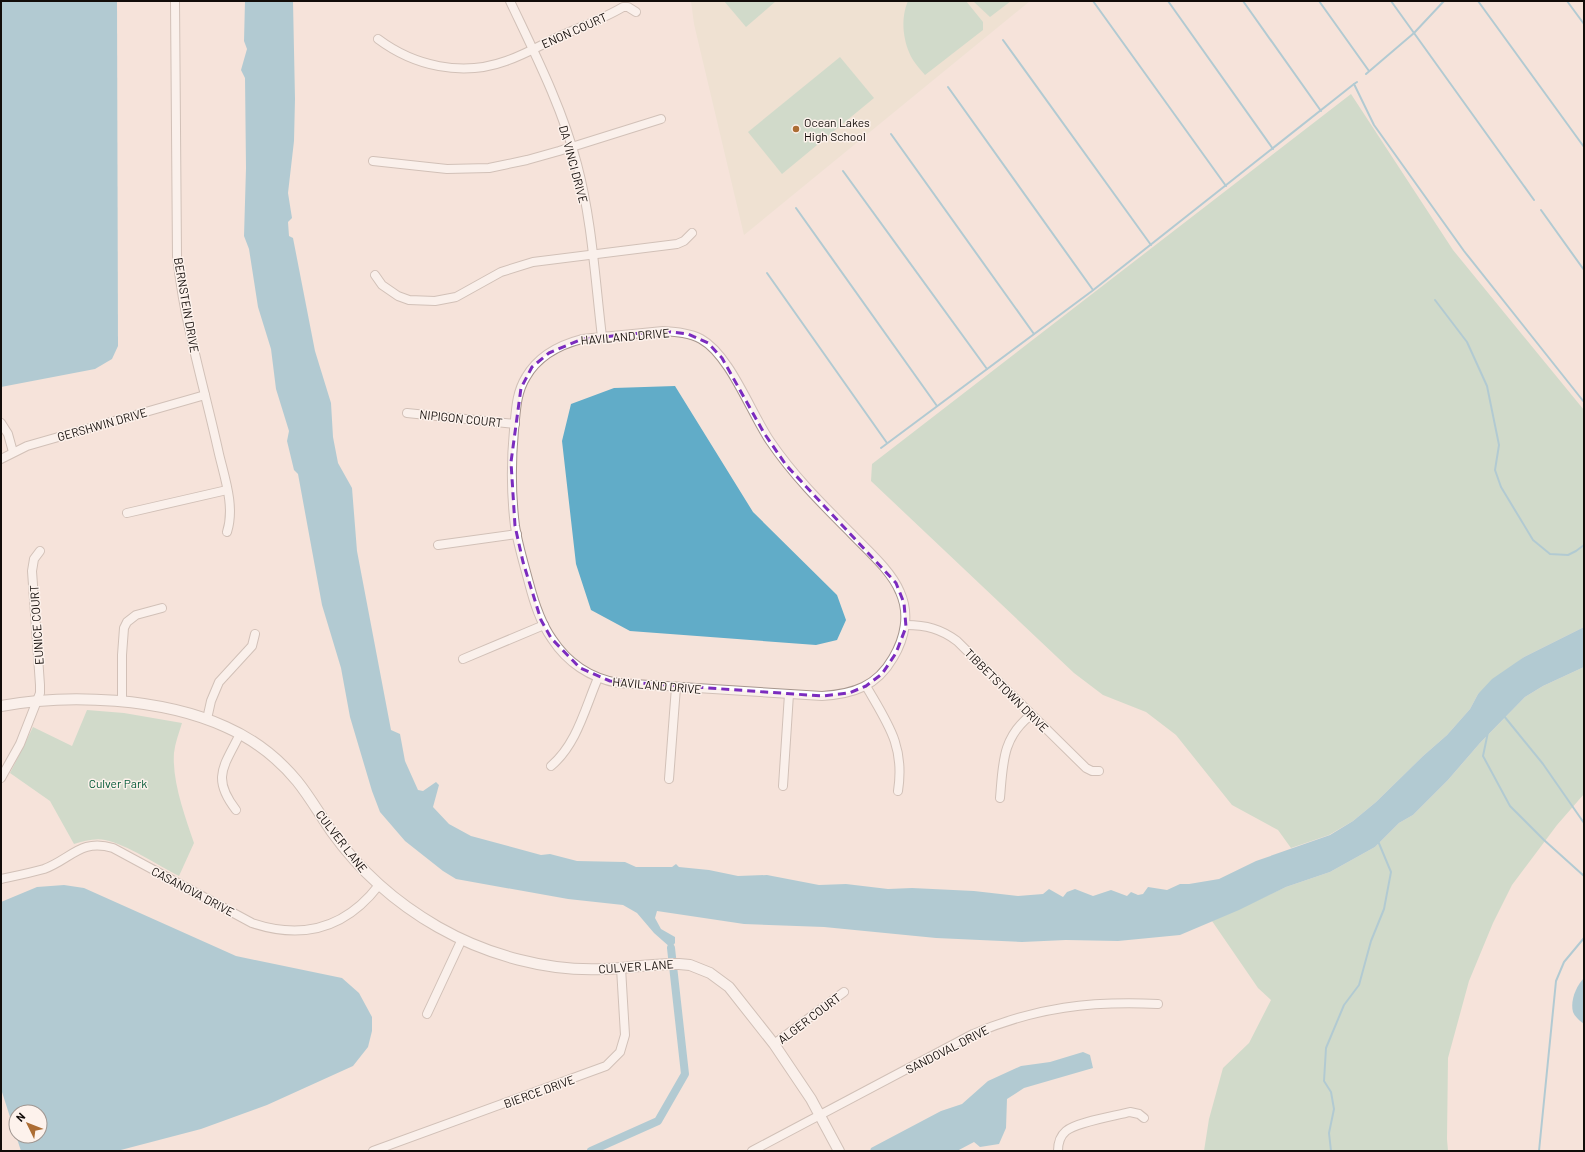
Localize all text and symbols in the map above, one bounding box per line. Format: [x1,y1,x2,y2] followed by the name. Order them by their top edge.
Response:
[539,9,609,51] street label: ENON COURT
[804,115,870,143] place label: Ocean Lakes High School
[557,124,591,204] street label: DA VINCI DRIVE
[791,124,801,134] marker: Ocean Lakes High School
[172,256,202,354] street label: BERNSTEIN DRIVE
[580,325,670,347] street label: HAVILAND DRIVE
[55,404,149,444] street label: GERSHWIN DRIVE
[419,407,503,429] street label: NIPIGON COURT
[26,584,46,665] street label: EUNICE COURT
[962,645,1052,735] street label: TIBBETSTOWN DRIVE
[612,674,702,696] street label: HAVILAND DRIVE
[89,776,147,790] park label: Culver Park
[313,807,371,875] street label: CULVER LANE
[149,863,237,919] street label: CASANOVA DRIVE
[598,956,674,976] street label: CULVER LANE
[775,990,843,1046] street label: ALGER COURT
[903,1022,991,1076] street label: SANDOVAL DRIVE
[502,1072,576,1110] street label: BIERCE DRIVE
[8,1104,48,1144] north arrow
[13,1110,28,1124] text: N

